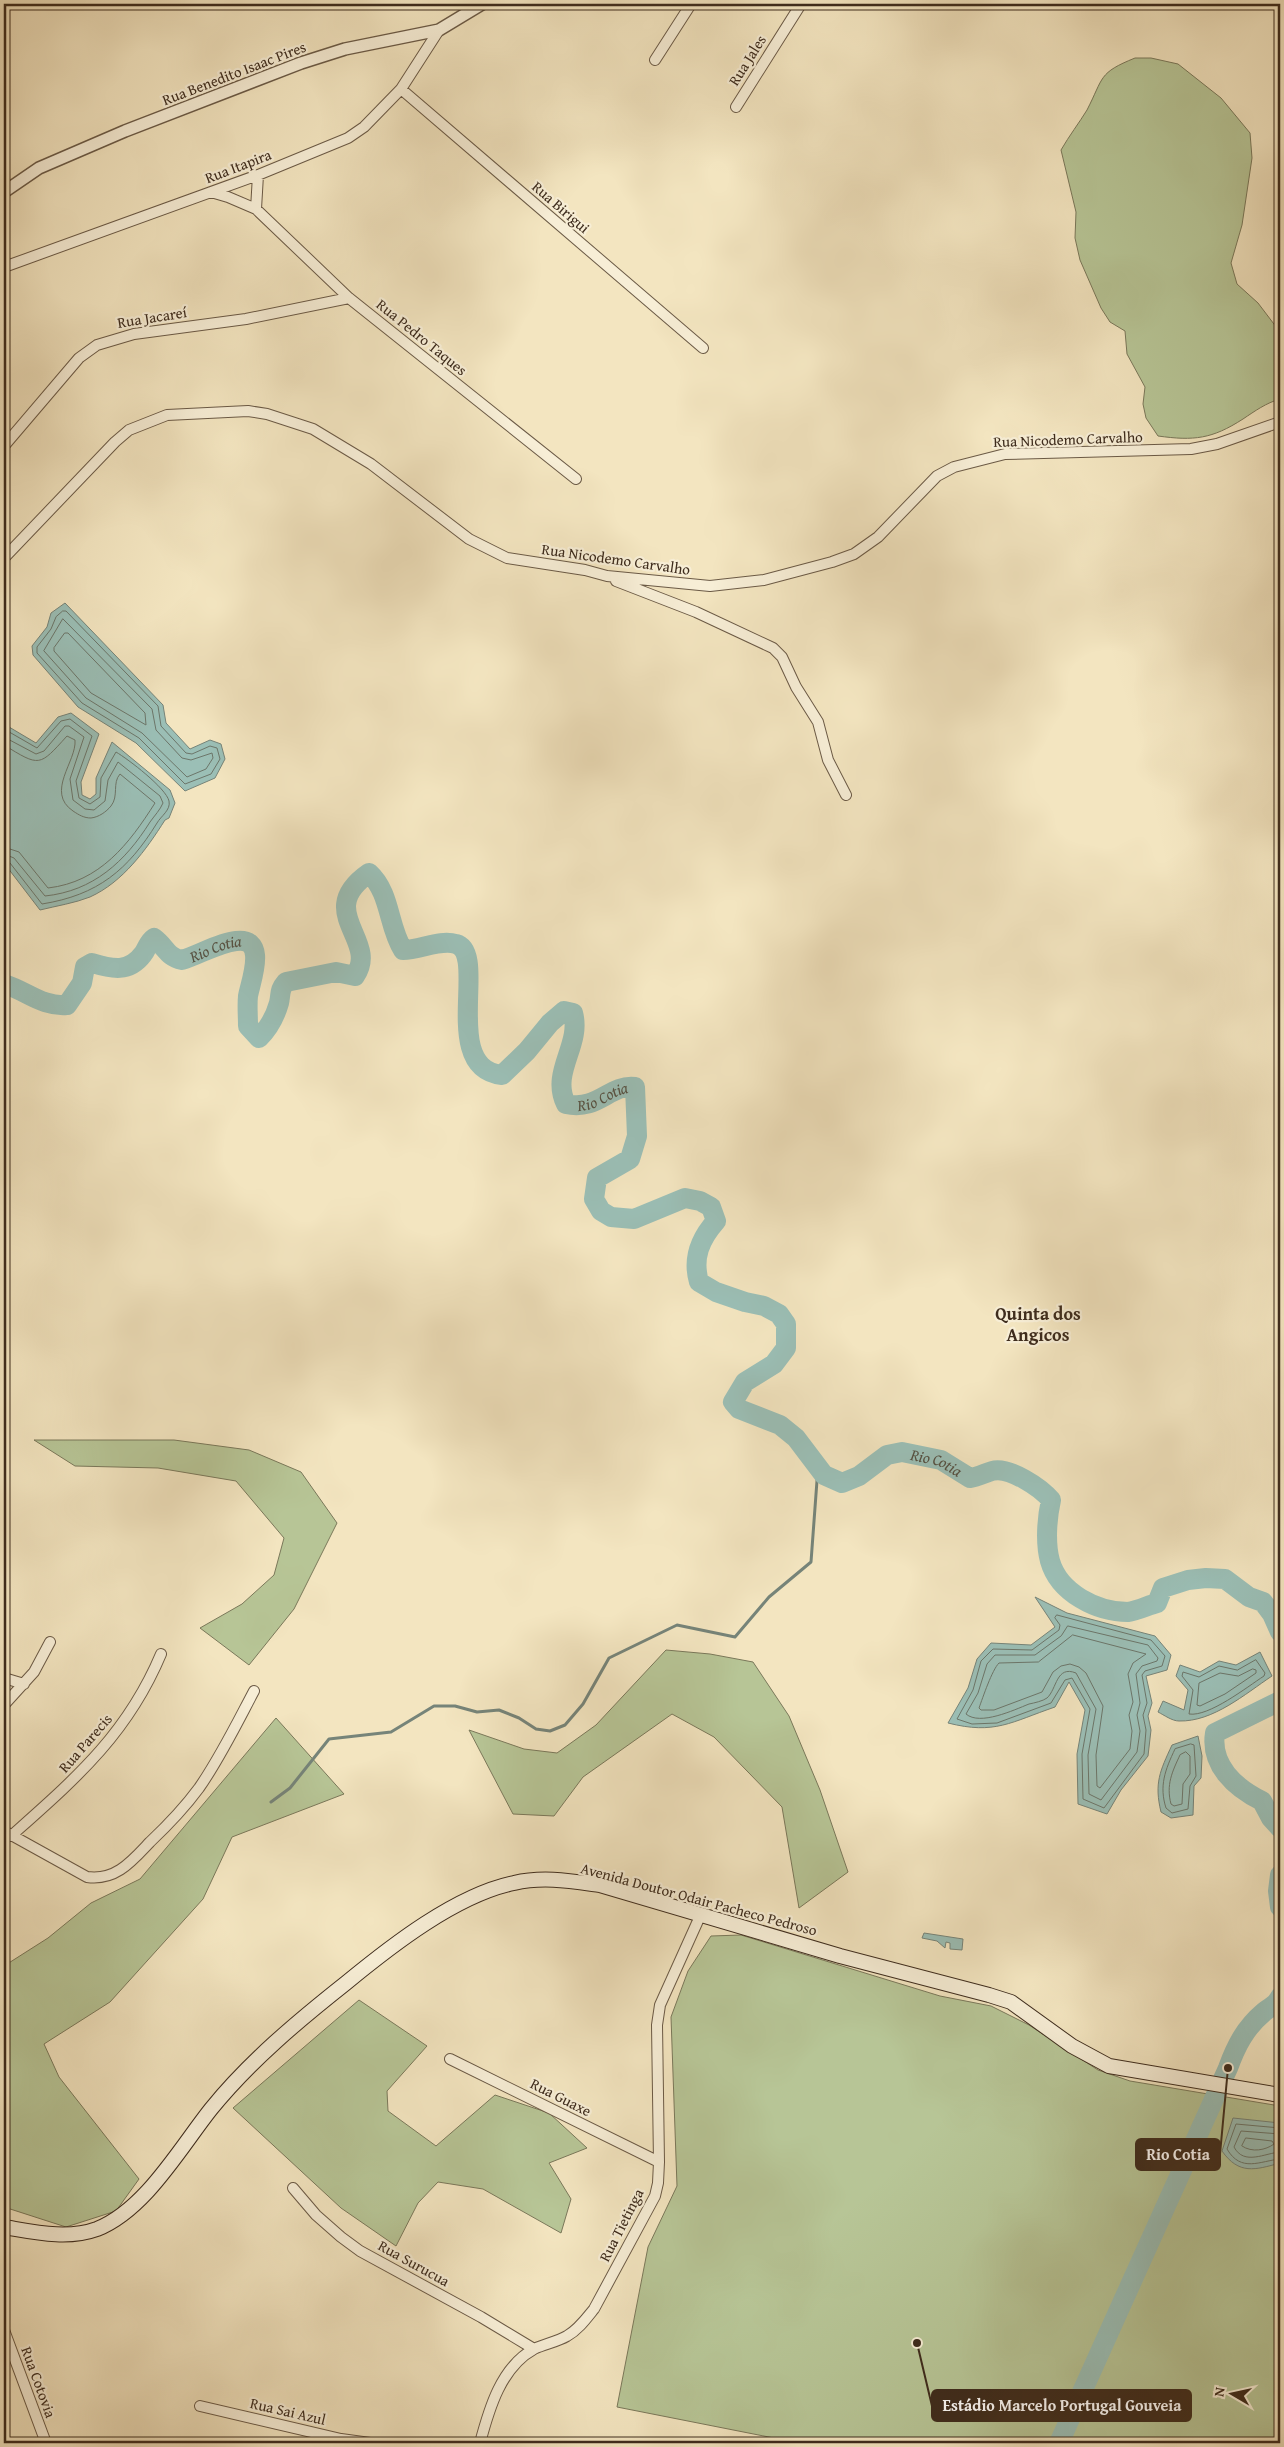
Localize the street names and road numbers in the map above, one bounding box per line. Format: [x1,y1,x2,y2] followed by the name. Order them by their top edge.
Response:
[723,31,771,89] street label: Rua Jales
[159,36,309,110] street label: Rua Benedito Isaac Pires
[202,144,274,188] street label: Rua Itapira
[528,176,594,238] street label: Rua Birigui
[372,294,472,380] street label: Rua Pedro Taques
[116,301,189,333] street label: Rua Jacareí
[993,426,1144,452] street label: Rua Nicodemo Carvalho
[540,538,692,580] street label: Rua Nicodemo Carvalho
[53,1709,117,1777] street label: Rua Parecis
[579,1857,820,1941] street label: Avenida Doutor Odair Pacheco Pedroso
[527,2073,595,2121] street label: Rua Guaxe
[594,2185,648,2265] street label: Rua Tietinga
[374,2235,454,2291] street label: Rua Surucua
[16,2343,62,2421] street label: Rua Cotovia
[248,2392,328,2430] street label: Rua Sai Azul

